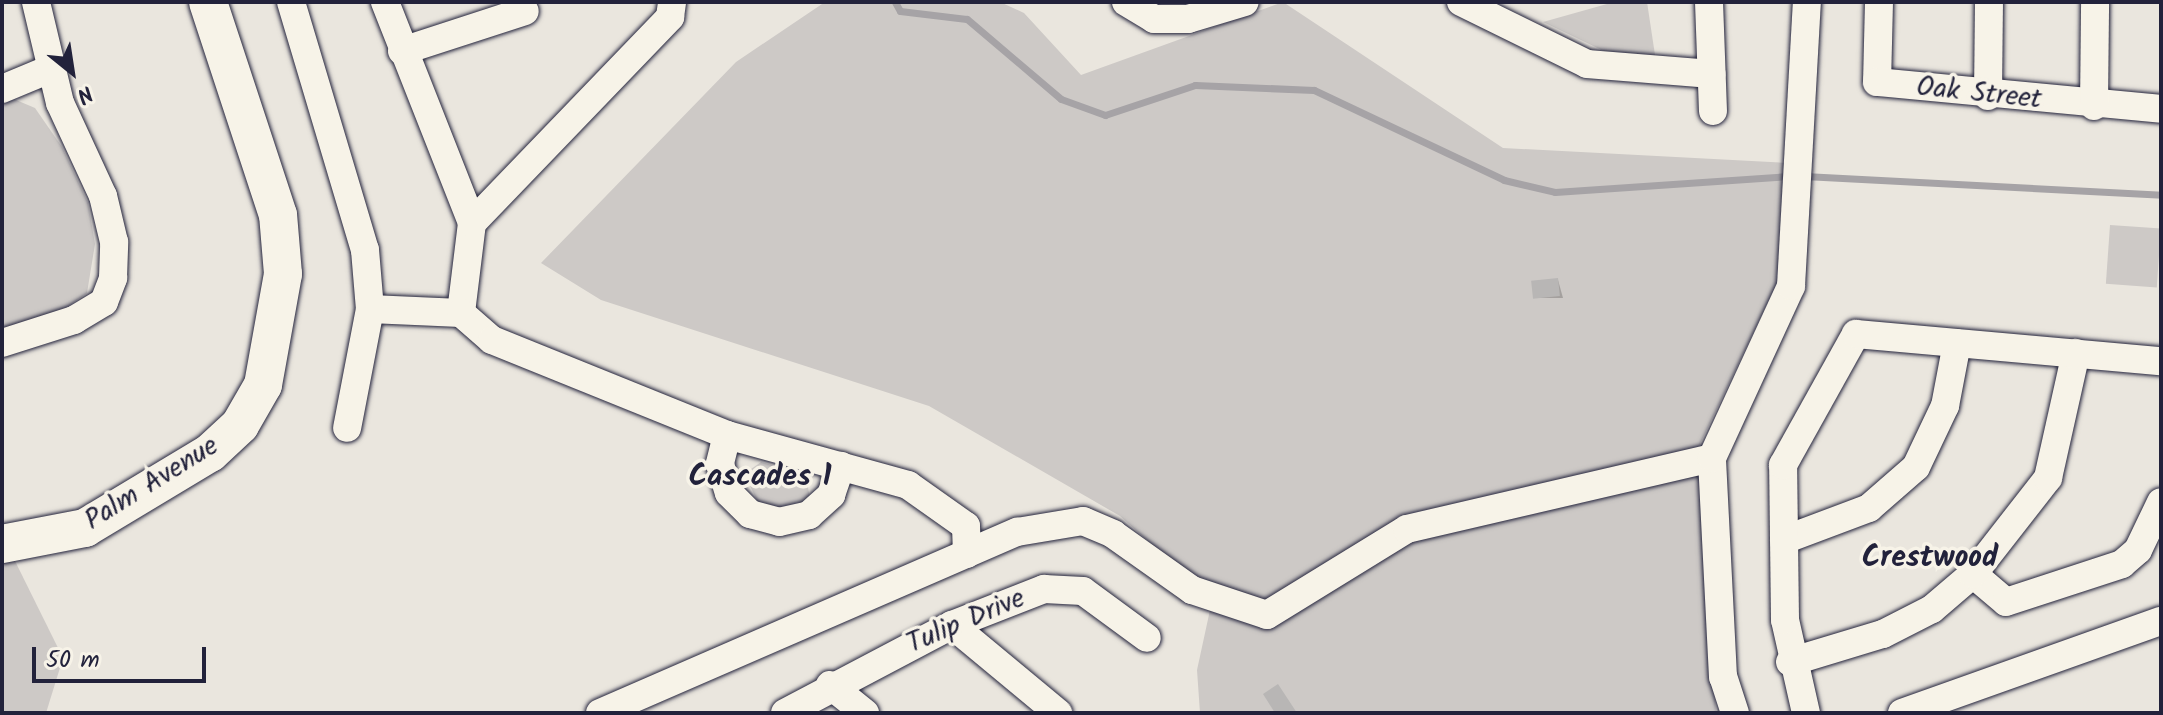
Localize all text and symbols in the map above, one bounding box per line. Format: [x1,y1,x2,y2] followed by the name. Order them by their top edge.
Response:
[32,32,112,112] north arrow
[1915,71,2043,117] street label: Oak Street
[69,75,99,112] text: N
[79,430,225,538] street label: Palm Avenue
[688,459,832,495] district label: Cascades 1
[1862,540,1998,576] district label: Crestwood
[902,582,1030,662] street label: Tulip Drive
[36,631,210,681] scale bar
[46,641,100,680] text: 50 m

